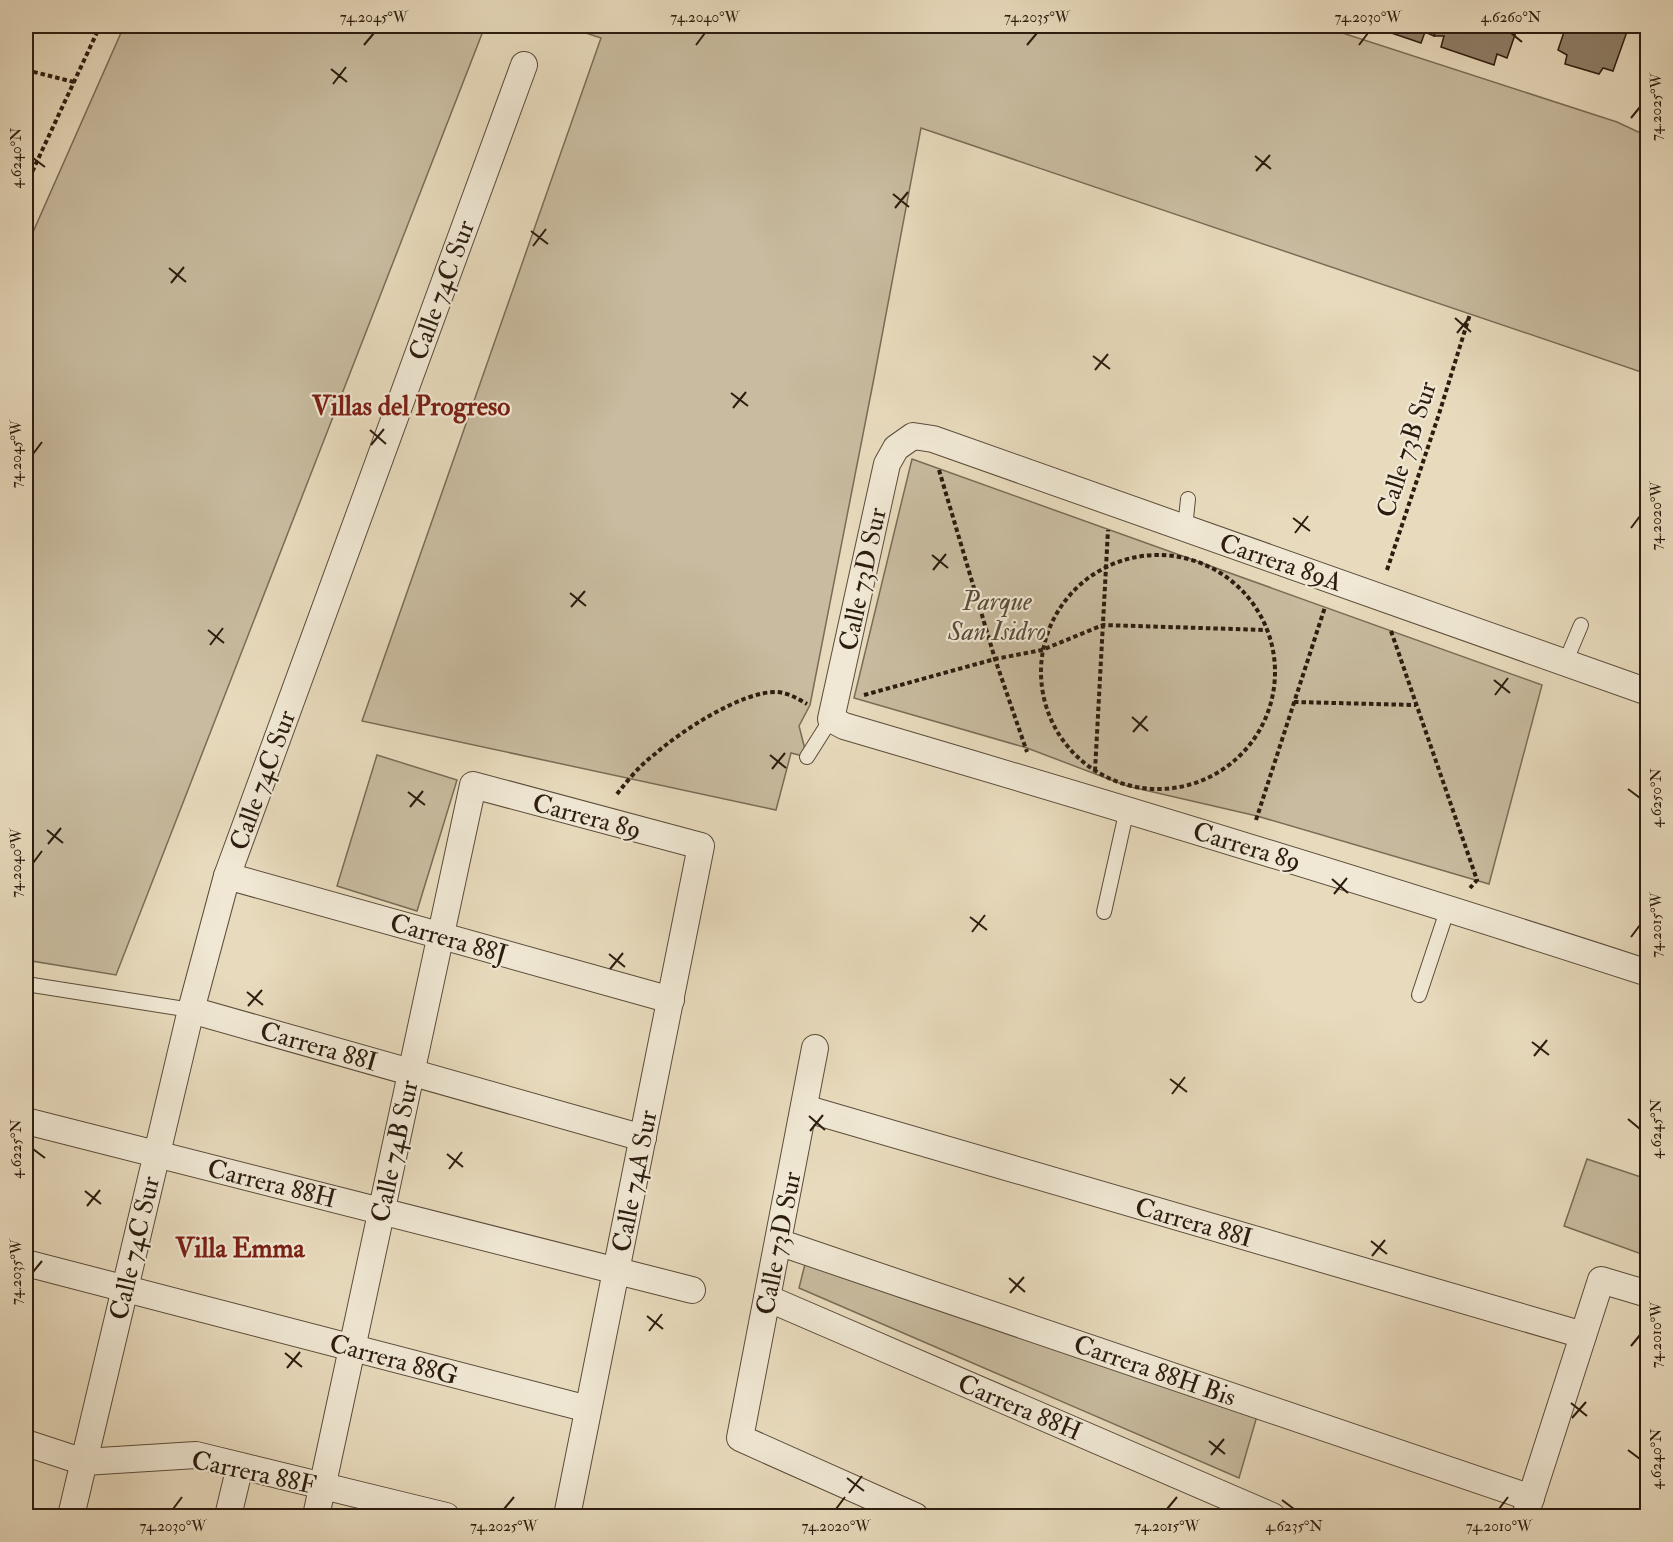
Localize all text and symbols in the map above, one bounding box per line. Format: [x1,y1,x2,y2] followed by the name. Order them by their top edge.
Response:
[340,8,409,27] text: 74.2045°W
[670,8,740,27] text: 74.2040°W
[1004,8,1071,27] text: 74.2035°W
[1334,8,1402,27] text: 74.2030°W
[1481,8,1542,27] text: 4.6260°N
[1647,72,1666,141] text: 74.2025°W
[7,127,26,188] text: 4.6240°N
[402,216,482,365] street label: Calle 74C Sur
[1370,377,1444,521] street label: Calle 73B Sur
[311,390,510,424] district label: Villas del Progreso
[7,419,26,488] text: 74.2045°W
[1647,481,1666,550] text: 74.2020°W
[832,505,894,654] street label: Calle 73D Sur
[1215,527,1347,599] street label: Carrera 89A
[947,586,1046,648] park label: Parque San Isidro
[223,706,303,855] street label: Calle 74C Sur
[1647,768,1666,828] text: 4.6250°N
[529,787,645,847] street label: Carrera 89
[1189,815,1305,879] street label: Carrera 89
[7,828,26,898] text: 74.2040°W
[1647,892,1666,958] text: 74.2015°W
[386,907,511,971] street label: Carrera 88J
[256,1015,381,1079] street label: Carrera 88I
[364,1077,426,1225] street label: Calle 74B Sur
[1647,1099,1666,1159] text: 4.6245°N
[606,1107,664,1255] street label: Calle 74A Sur
[7,1119,26,1179] text: 4.6225°N
[204,1153,339,1215] street label: Carrera 88H
[749,1169,809,1318] street label: Calle 73D Sur
[103,1173,167,1323] street label: Calle 74C Sur
[1131,1191,1256,1255] street label: Carrera 88I
[174,1232,306,1265] district label: Villa Emma
[7,1238,26,1305] text: 74.2035°W
[1647,1301,1666,1368] text: 74.2010°W
[326,1327,462,1393] street label: Carrera 88G
[1069,1328,1240,1414] street label: Carrera 88H Bis
[953,1368,1086,1448] street label: Carrera 88H
[1647,1428,1666,1489] text: 4.6240°N
[189,1444,319,1502] street label: Carrera 88F
[139,1517,207,1536] text: 74.2030°W
[470,1517,539,1536] text: 74.2025°W
[802,1517,871,1536] text: 74.2020°W
[1134,1517,1200,1536] text: 74.2015°W
[1265,1517,1323,1536] text: 4.6235°N
[1466,1517,1533,1536] text: 74.2010°W

